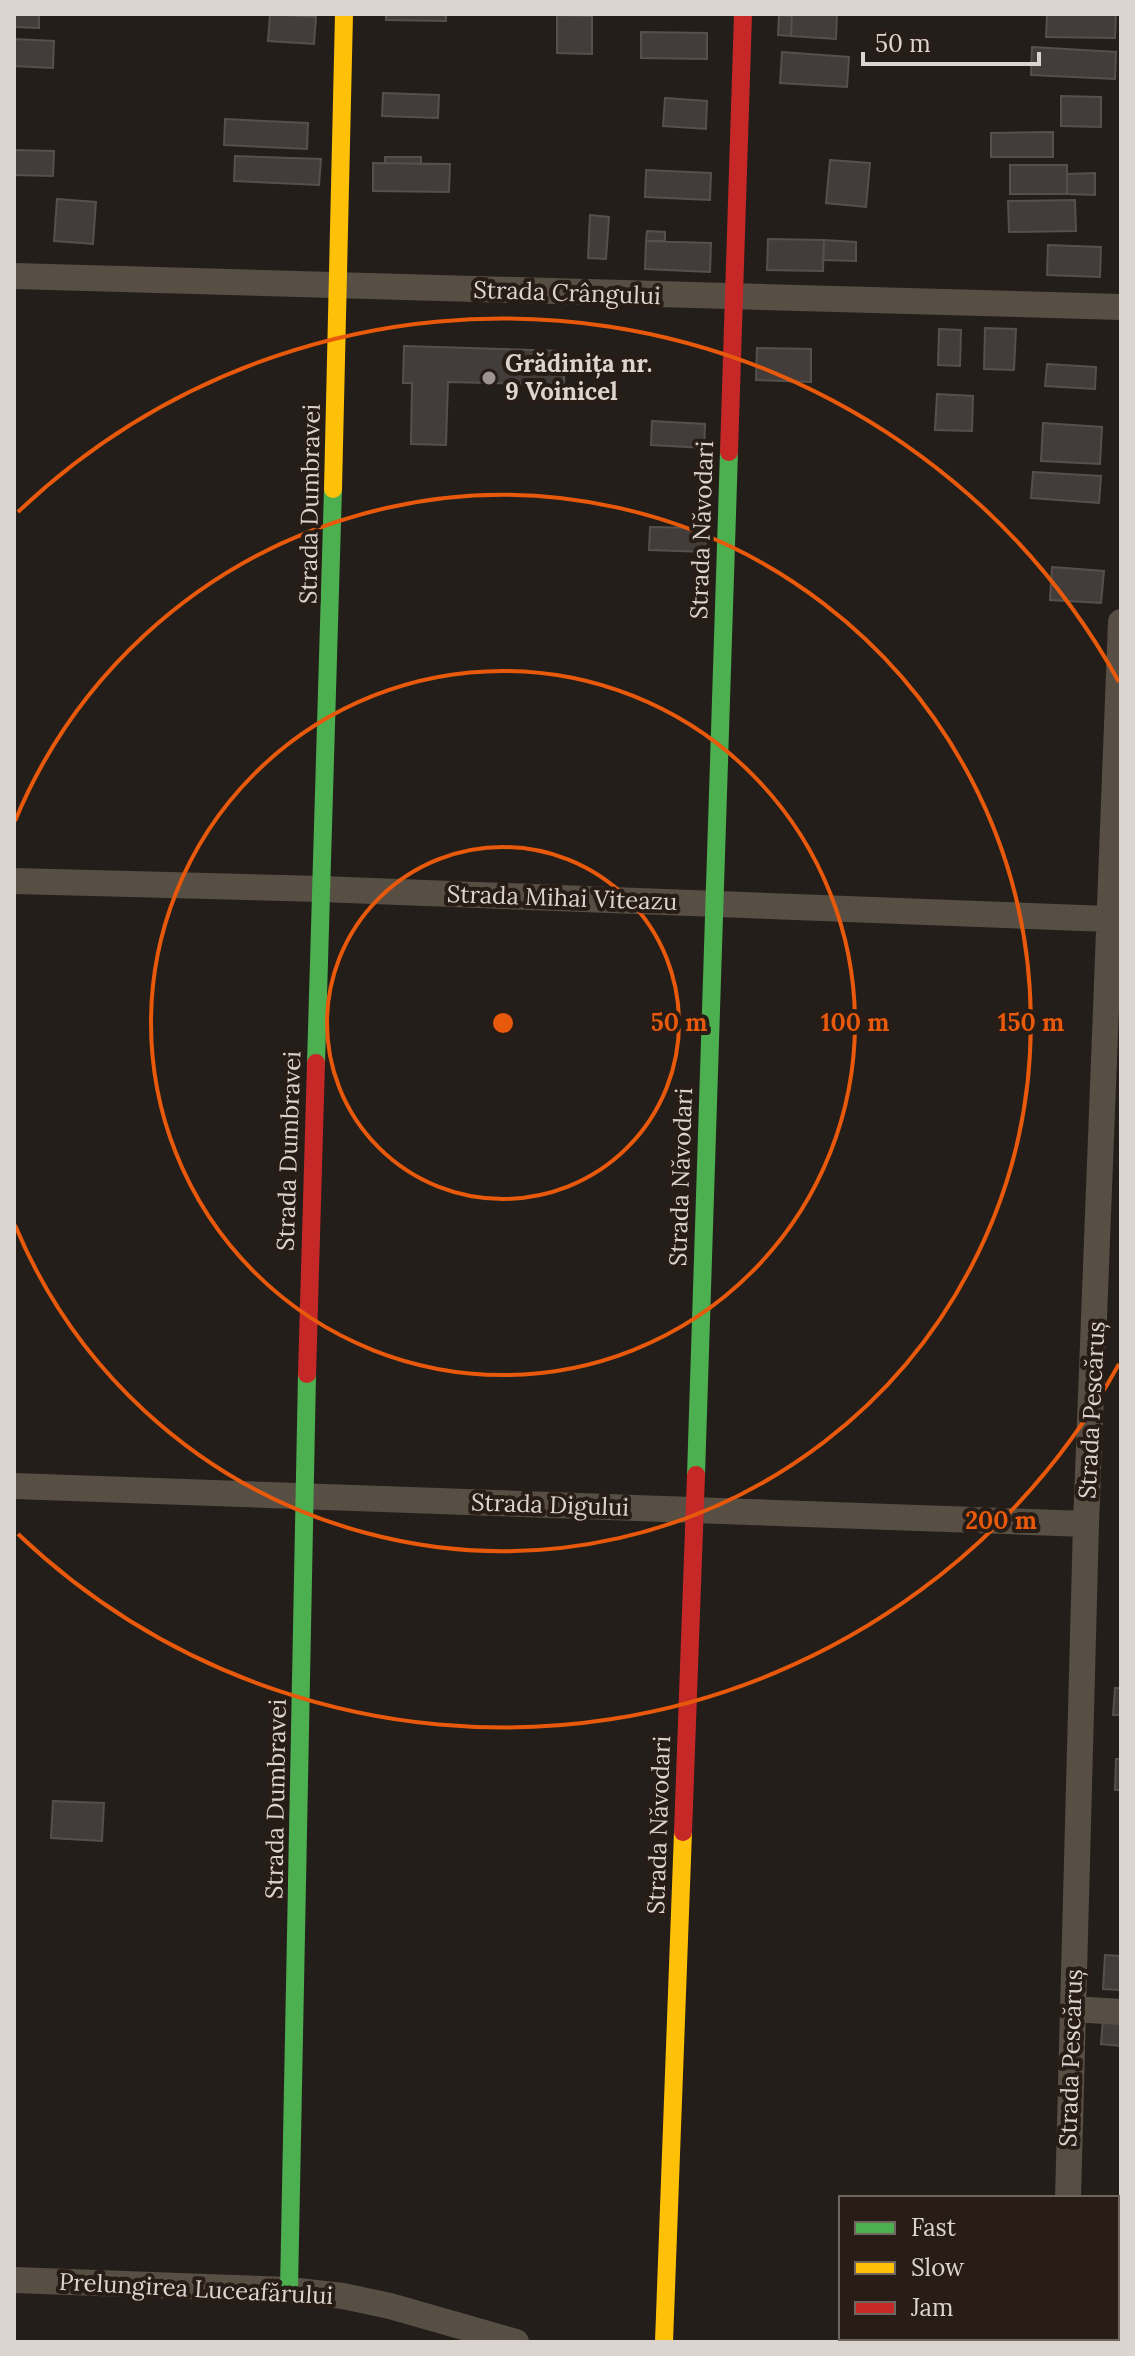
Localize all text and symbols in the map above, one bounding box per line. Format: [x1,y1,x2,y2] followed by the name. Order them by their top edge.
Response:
[863,16,1039,66] scale bar
[875,28,931,59] text: 50 m
[473,274,661,311] street label: Strada Crângului
[505,348,652,407] place label: Grădinița nr. 9 Voinicel
[480,369,498,387] marker: Grădinița nr. 9 Voinicel
[292,404,327,604] street label: Strada Dumbravei
[683,440,720,620] street label: Strada Năvodari
[446,878,678,917] street label: Strada Mihai Viteazu
[651,1007,707,1038] text: 50 m
[821,1007,889,1038] text: 100 m
[998,1007,1064,1038] text: 150 m
[489,1009,517,1037] centre of rings
[270,1050,307,1252] street label: Strada Dumbravei
[662,1087,699,1267] street label: Strada Năvodari
[1071,1320,1112,1500] street label: Strada Pescăruș
[470,1486,630,1523] street label: Strada Digului
[965,1505,1037,1536] text: 200 m
[258,1699,293,1899] street label: Strada Dumbravei
[640,1735,677,1915] street label: Strada Năvodari
[1052,1969,1089,2147] street label: Strada Pescăruș
[839,2196,1119,2340] legend
[911,2212,957,2243] text: Fast
[911,2252,965,2283] text: Slow
[58,2266,334,2311] street label: Prelungirea Luceafărului
[910,2292,953,2323] text: Jam

